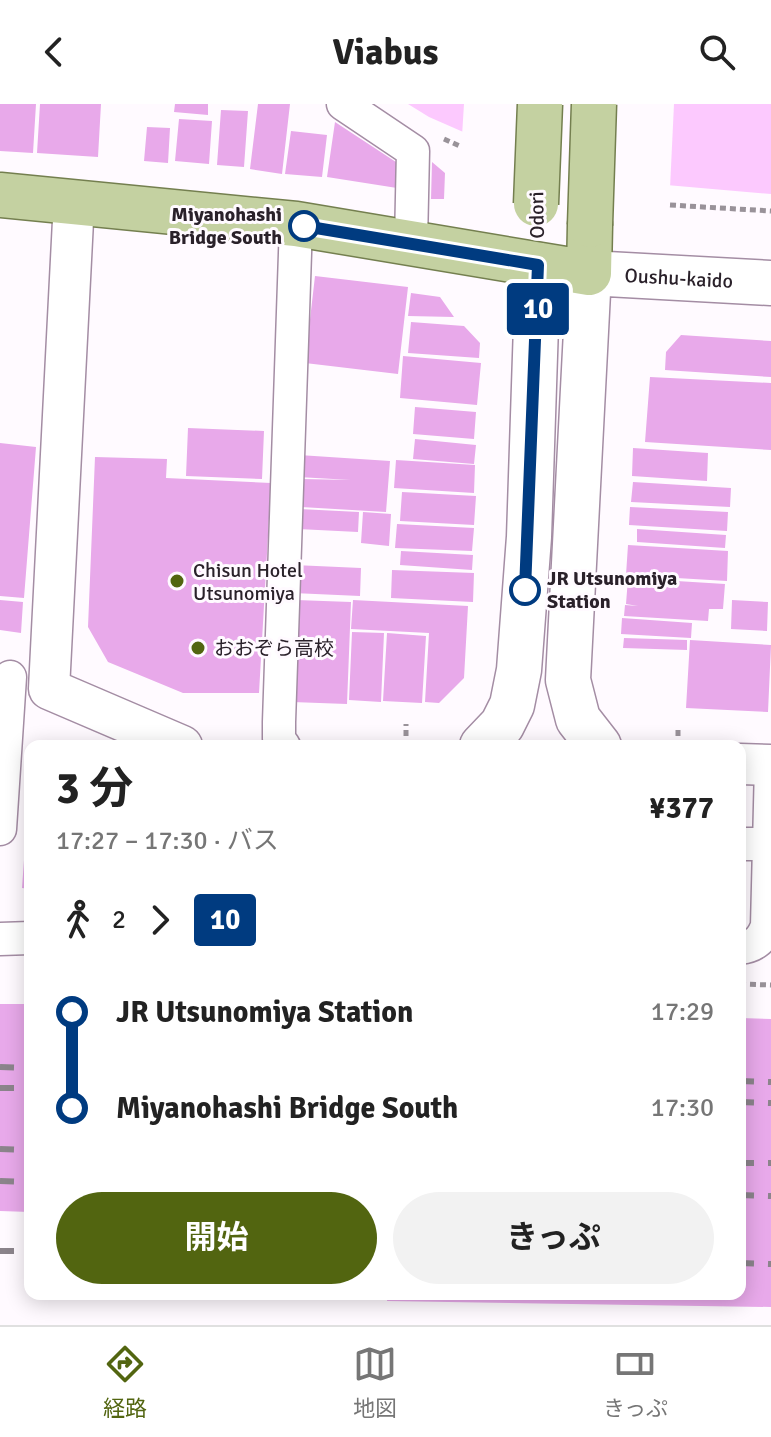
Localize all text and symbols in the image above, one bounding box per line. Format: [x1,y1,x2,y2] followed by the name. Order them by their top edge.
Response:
[32,30,76,74] icon: back
[332,30,439,75] text: Viabus
[695,30,739,74] icon: search
[524,191,550,239] street label: Odori
[169,202,282,250] place label: Miyanohashi Bridge South
[289,211,319,241] marker: Miyanohashi Bridge South
[624,262,734,293] street label: Oushu-kaido
[502,283,574,335] line badge: 10
[523,292,553,326] text: 10
[193,558,303,606] place label: Chisun Hotel Utsunomiya
[547,566,677,614] place label: JR Utsunomiya Station
[168,572,186,590] marker: Chisun Hotel Utsunomiya
[510,575,540,605] marker: JR Utsunomiya Station
[214,636,334,661] place label: おおぞら高校
[189,639,207,657] marker: おおぞら高校
[56,762,133,816] text: 3 分
[649,790,714,827] text: ¥377
[56,825,279,857] text: 17:27 – 17:30 · バス
[56,898,100,942] icon: walk
[138,898,182,942] icon: forward
[210,903,240,937] text: 10
[112,904,126,936] text: 2
[116,994,413,1031] text: JR Utsunomiya Station
[651,996,714,1028] text: 17:29
[116,1090,458,1127] text: Miyanohashi Bridge South
[651,1092,714,1124] text: 17:30
[56,1192,377,1284] button: 開始
[393,1192,714,1284] button: きっぷ
[103,1342,147,1422] tab: 経路
[353,1342,397,1422] tab: 地図
[603,1342,668,1422] tab: きっぷ

